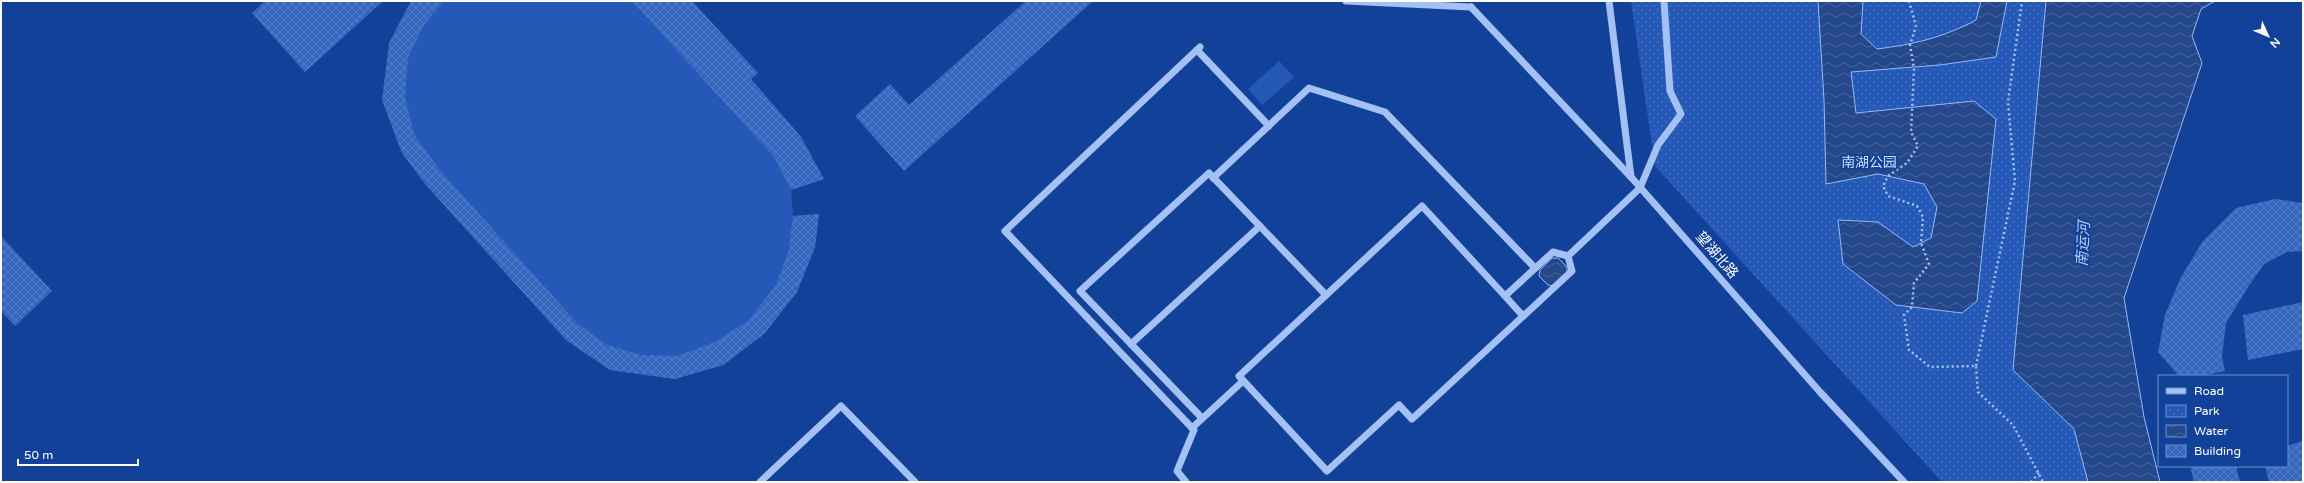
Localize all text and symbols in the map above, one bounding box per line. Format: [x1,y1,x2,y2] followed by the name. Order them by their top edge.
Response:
[2248,16,2288,56] north arrow
[2267,35,2283,50] text: N
[1841,154,1897,171] park label: 南湖公园
[2073,218,2093,267] water label: 南运河
[1692,228,1742,282] street label: 望湖北路
[2158,375,2288,467] legend
[2194,384,2224,398] text: Road
[2194,404,2220,418] text: Park
[2194,424,2229,438] text: Water
[18,441,138,467] scale bar
[2194,444,2241,458] text: Building
[24,448,53,462] text: 50 m

